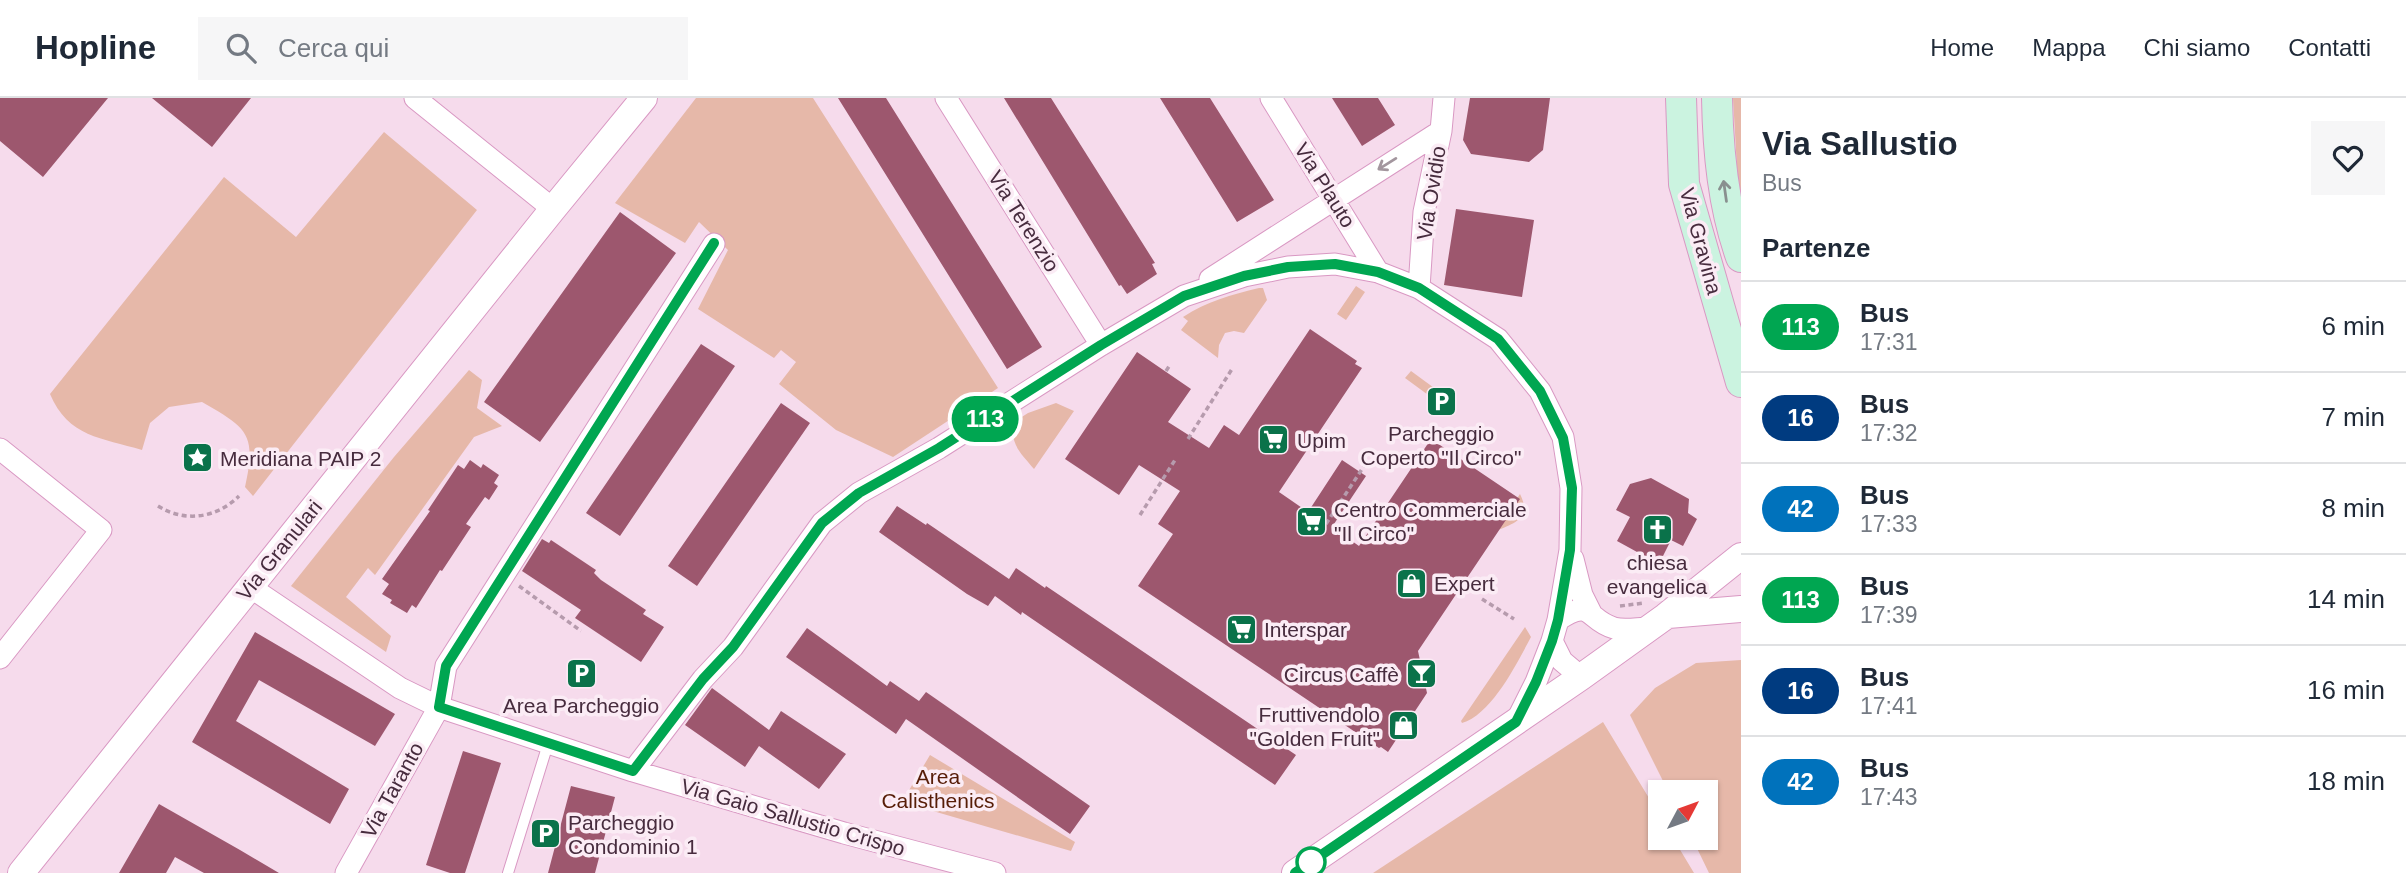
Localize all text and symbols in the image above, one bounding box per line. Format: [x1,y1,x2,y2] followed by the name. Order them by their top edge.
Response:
[198,17,688,80] search box
[35,29,156,66] text: Hopline
[222,29,260,67] icon: search
[278,33,389,63] text: Cerca qui
[1930,34,1994,61] text: Home
[2032,34,2106,61] text: Mappa
[2144,34,2250,61] text: Chi siamo
[2288,34,2371,61] text: Contatti
[2311,121,2385,195] button: heart
[1762,125,1958,162] text: Via Sallustio
[1290,138,1360,232] street label: Via Plauto
[1412,144,1450,242] street label: Via Ovidio
[1378,158,1398,172] one-way arrow
[984,166,1064,276] street label: Via Terenzio
[1762,170,1802,196] text: Bus
[1718,180,1731,203] one-way arrow
[1676,185,1726,297] street label: Via Gravina
[1762,233,1870,263] text: Partenze
[1860,298,1909,328] text: Bus
[2321,311,2385,341] text: 6 min
[1781,313,1820,340] text: 113
[1860,329,1918,355] text: 17:31
[1424,384,1458,418] parking icon: Parcheggio Coperto "Il Circo"
[1860,389,1909,419] text: Bus
[945,396,1025,442] line badge: 113
[2321,402,2385,432] text: 7 min
[1787,404,1814,431] text: 16
[966,405,1004,432] text: 113
[1860,420,1918,446] text: 17:32
[1361,422,1521,469] place label: Parcheggio Coperto "Il Circo"
[1257,423,1291,457] supermarket icon: Upim
[1297,429,1346,452] place label: Upim
[180,441,214,475] place icon: Meridiana PAIP 2
[220,447,381,470] place label: Meridiana PAIP 2
[1860,480,1909,510] text: Bus
[2321,493,2385,523] text: 8 min
[232,495,326,605] street label: Via Granulari
[1787,495,1814,522] text: 42
[1334,498,1527,545] place label: Centro Commerciale "Il Circo"
[1294,504,1328,538] supermarket icon: Centro Commerciale "Il Circo"
[1860,511,1918,537] text: 17:33
[1640,513,1674,547] church icon: chiesa evangelica
[1607,551,1708,598] place label: chiesa evangelica
[1394,566,1428,600] shop icon: Expert
[1860,571,1909,601] text: Bus
[1434,572,1495,595] place label: Expert
[2307,584,2385,614] text: 14 min
[1781,586,1820,613] text: 113
[1860,602,1918,628] text: 17:39
[1224,612,1258,646] supermarket icon: Interspar
[1264,618,1347,641] place label: Interspar
[564,656,598,690] parking icon: Area Parcheggio
[1405,657,1439,691] bar icon: Circus Caffè
[1860,662,1909,692] text: Bus
[1284,663,1399,686] place label: Circus Caffè
[2307,675,2385,705] text: 16 min
[1787,677,1814,704] text: 16
[1860,693,1918,719] text: 17:41
[503,694,659,717] place label: Area Parcheggio
[1250,703,1380,750] place label: Fruttivendolo "Golden Fruit"
[1386,709,1420,743] shop icon: Fruttivendolo "Golden Fruit"
[356,738,428,842] street label: Via Taranto
[1860,753,1909,783] text: Bus
[881,765,995,812] park label: Area Calisthenics
[2307,766,2385,796] text: 18 min
[1787,768,1814,795] text: 42
[678,774,908,860] street label: Via Gaio Sallustio Crispo
[1648,780,1718,850] north arrow
[1648,780,1718,850] map controls
[1860,784,1918,810] text: 17:43
[568,811,698,858] place label: Parcheggio Condominio 1
[528,817,562,851] parking icon: Parcheggio Condominio 1
[1296,847,1326,873] unlabelled marker

